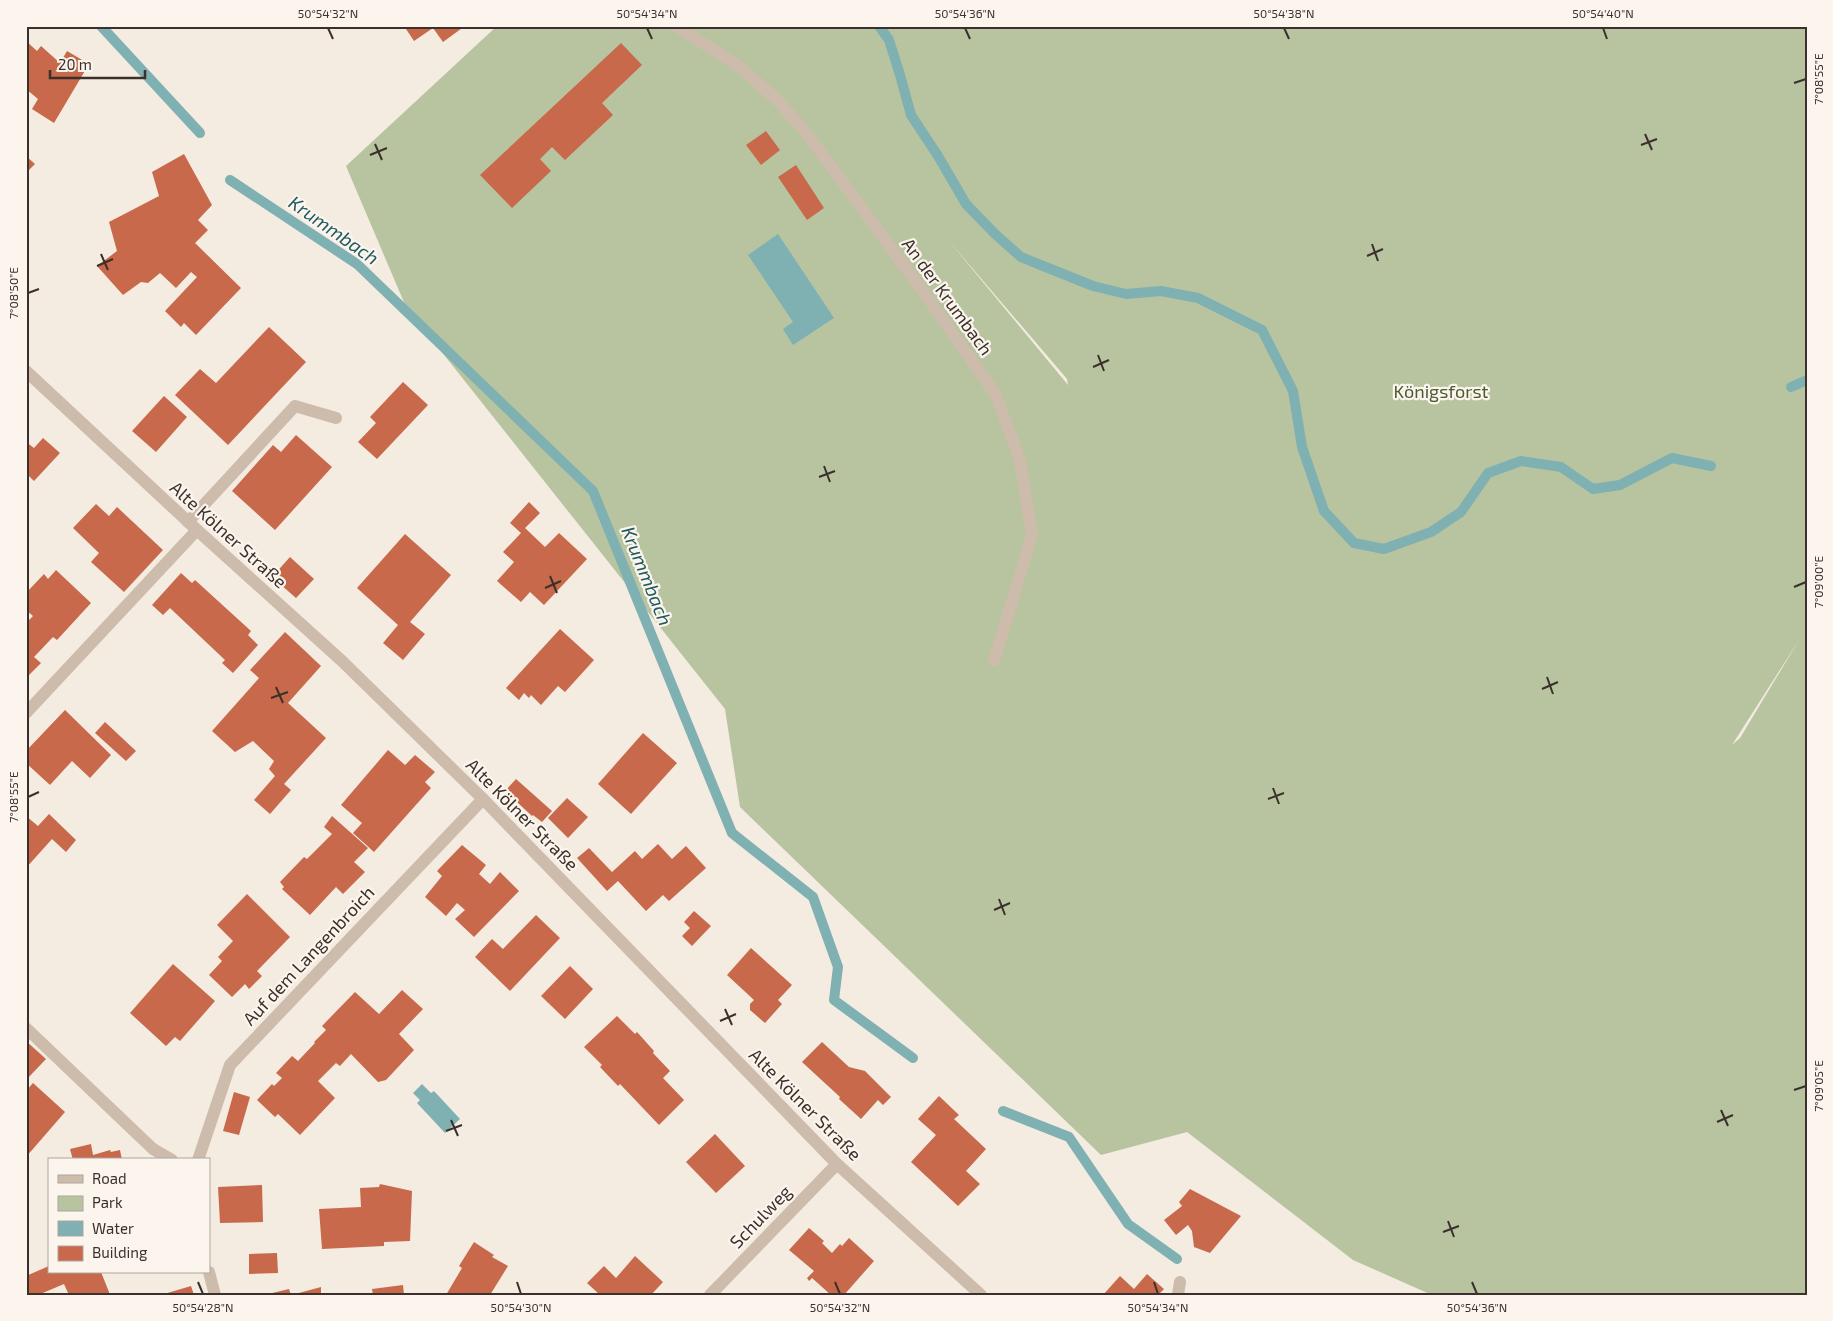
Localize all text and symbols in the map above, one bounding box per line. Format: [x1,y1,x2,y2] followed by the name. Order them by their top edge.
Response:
[298,6,358,20] text: 50°54'32"N
[617,6,678,20] text: 50°54'34"N
[935,6,995,20] text: 50°54'36"N
[1254,6,1314,20] text: 50°54'38"N
[1572,6,1634,20] text: 50°54'40"N
[50,48,145,80] scale bar
[1811,53,1825,105] text: 7°08'55"E
[58,55,92,73] text: 20 m
[285,190,384,269] water label: Krummbach
[898,233,998,359] street label: An der Krumbach
[6,267,20,319] text: 7°08'50"E
[1394,380,1489,402] park label: Königsforst
[166,476,292,593] street label: Alte Kölner Straße
[617,523,678,629] water label: Krummbach
[1811,555,1825,608] text: 7°09'00"E
[462,754,583,875] street label: Alte Kölner Straße
[6,771,20,823] text: 7°08'55"E
[238,881,379,1030] street label: Auf dem Langenbroich
[745,1044,866,1165] street label: Alte Kölner Straße
[1811,1060,1825,1112] text: 7°09'05"E
[48,1158,210,1274] legend
[92,1169,127,1187] text: Road
[725,1180,796,1252] street label: Schulweg
[92,1193,123,1211] text: Park
[92,1219,134,1237] text: Water
[92,1243,148,1261] text: Building
[172,1300,234,1314] text: 50°54'28"N
[491,1300,551,1314] text: 50°54'30"N
[810,1300,870,1314] text: 50°54'32"N
[1128,1300,1189,1314] text: 50°54'34"N
[1447,1300,1507,1314] text: 50°54'36"N

